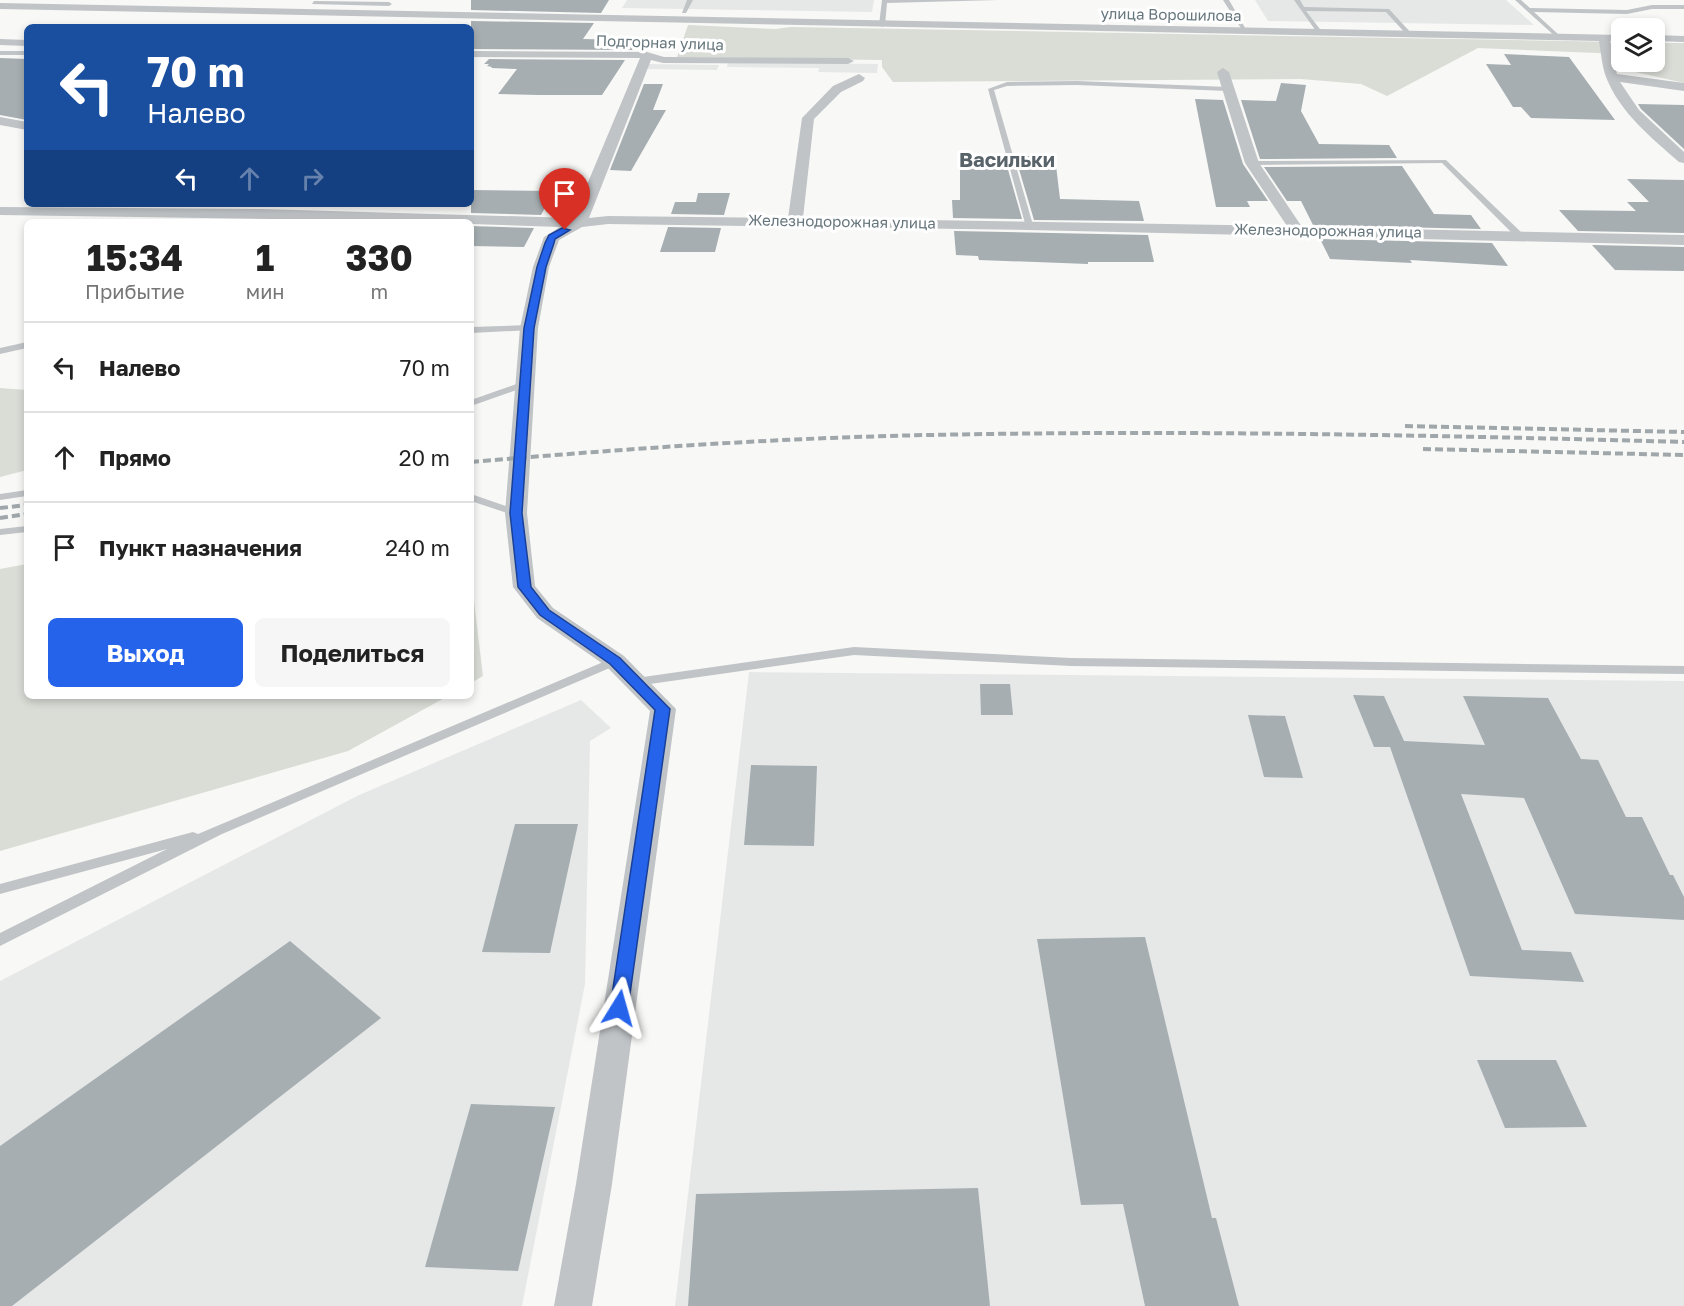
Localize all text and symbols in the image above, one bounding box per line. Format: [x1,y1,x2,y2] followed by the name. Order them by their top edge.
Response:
[1100,4,1242,24] street label: улица Ворошилова
[1611,18,1665,72] map controls
[1611,18,1665,72] button: layers
[596,31,724,53] street label: Подгорная улица
[147,46,244,96] text: 70 m
[48,48,126,126] icon: left
[147,97,246,129] text: Налево
[959,147,1055,171] district label: Васильки
[170,162,203,195] icon: left
[233,162,266,195] icon: ahead
[296,162,329,195] icon: right
[539,168,590,230] pin
[548,177,581,210] icon: arrive
[748,210,936,232] street label: Железнодорожная улица
[1234,219,1422,241] street label: Железнодорожная улица
[87,236,183,279] text: 15:34
[256,236,274,279] text: 1
[346,236,413,279] text: 330
[85,279,185,303] text: Прибытие
[246,279,285,303] text: мин
[370,279,388,303] text: m
[48,351,81,384] icon: left
[99,354,181,381] text: Налево
[400,354,450,381] text: 70 m
[48,441,81,474] icon: ahead
[99,444,171,471] text: Прямо
[399,444,450,471] text: 20 m
[48,531,81,564] icon: arrive
[99,534,302,561] text: Пункт назначения
[385,534,450,561] text: 240 m
[48,618,243,687] button: Выход
[255,618,450,687] button: Поделиться
[587,976,651,1040] position arrow

